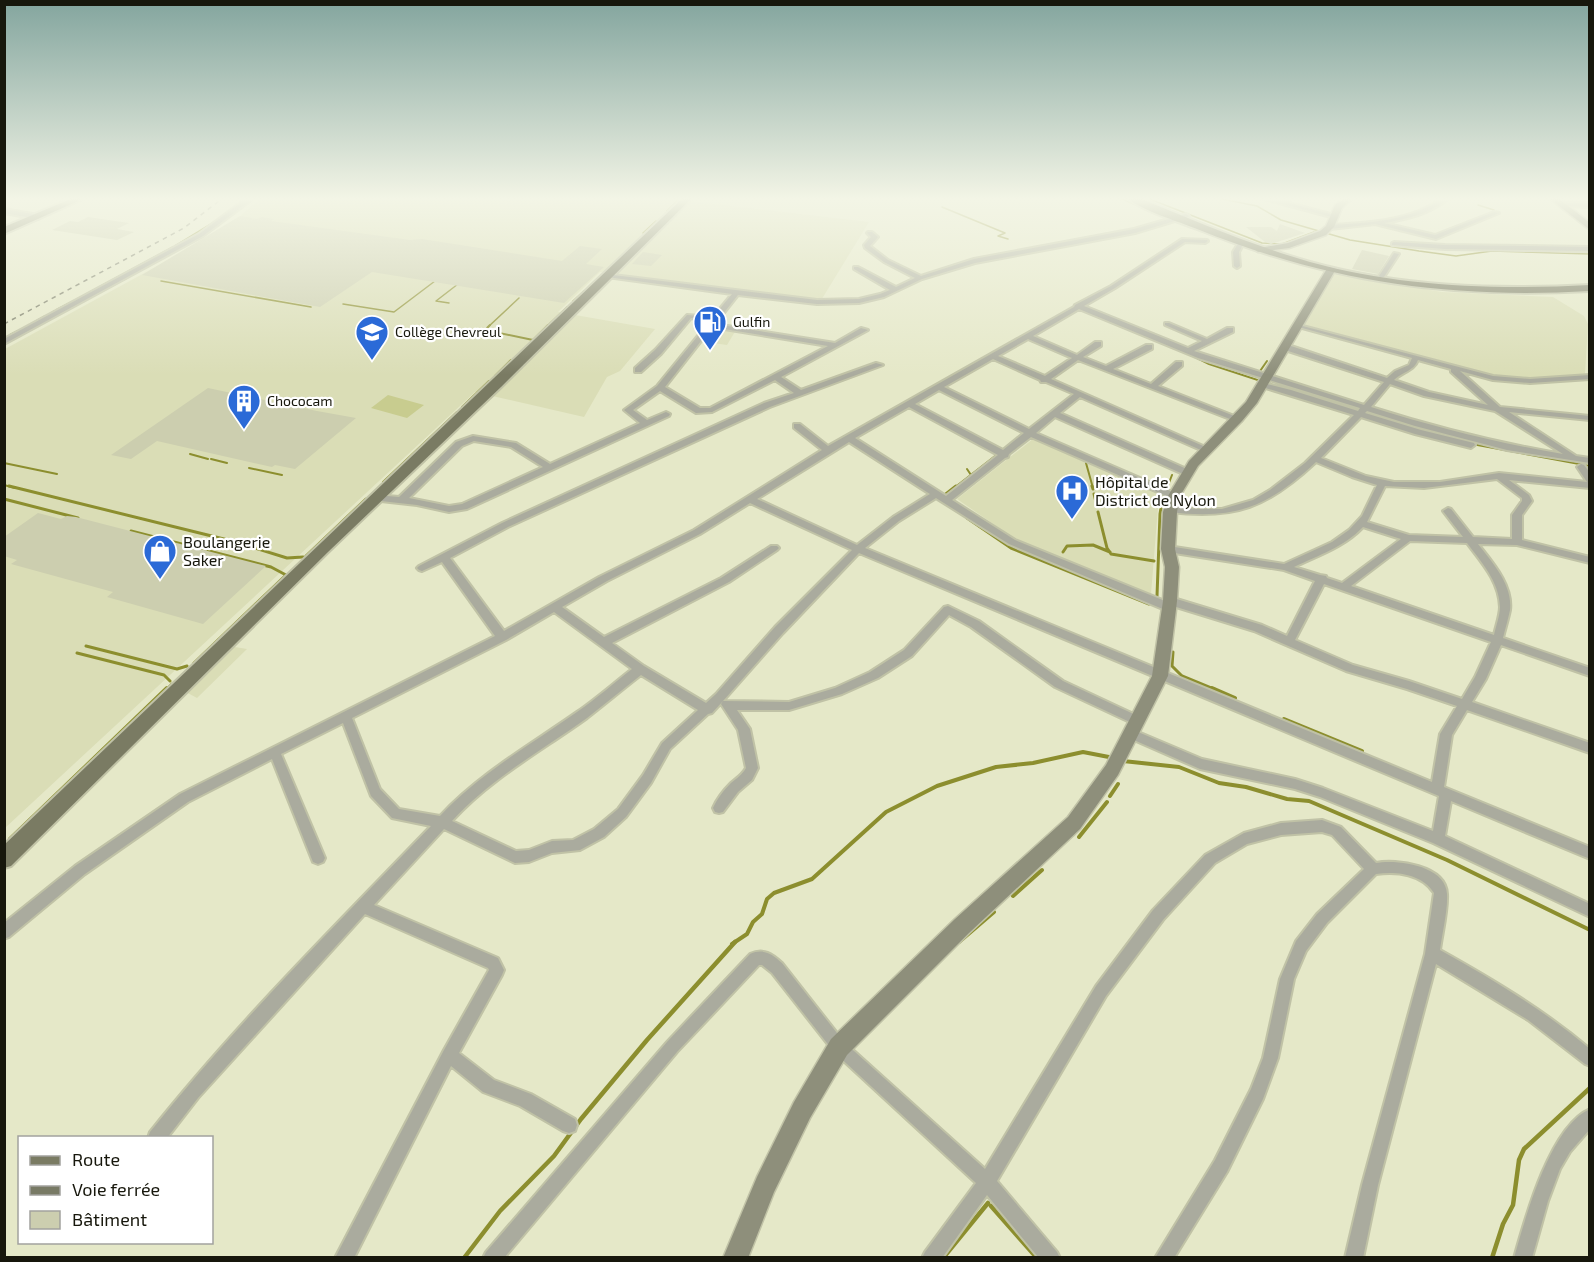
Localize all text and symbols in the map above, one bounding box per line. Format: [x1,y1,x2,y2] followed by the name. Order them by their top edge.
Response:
[692,304,728,351] fuel station icon: Gulfin
[733,313,771,330] place label: Gulfin
[354,314,390,361] school or university icon: Collège Chevreul
[395,323,502,340] place label: Collège Chevreul
[226,383,262,430] building icon: Chococam
[267,392,333,409] place label: Chococam
[1095,472,1216,509] place label: Hôpital de District de Nylon
[1054,473,1090,520] hospital icon: Hôpital de District de Nylon
[183,532,270,569] place label: Boulangerie Saker
[142,533,178,580] shop icon: Boulangerie Saker
[18,1136,213,1244] legend
[72,1148,120,1170] text: Route
[72,1178,160,1200] text: Voie ferrée
[72,1208,147,1230] text: Bâtiment

